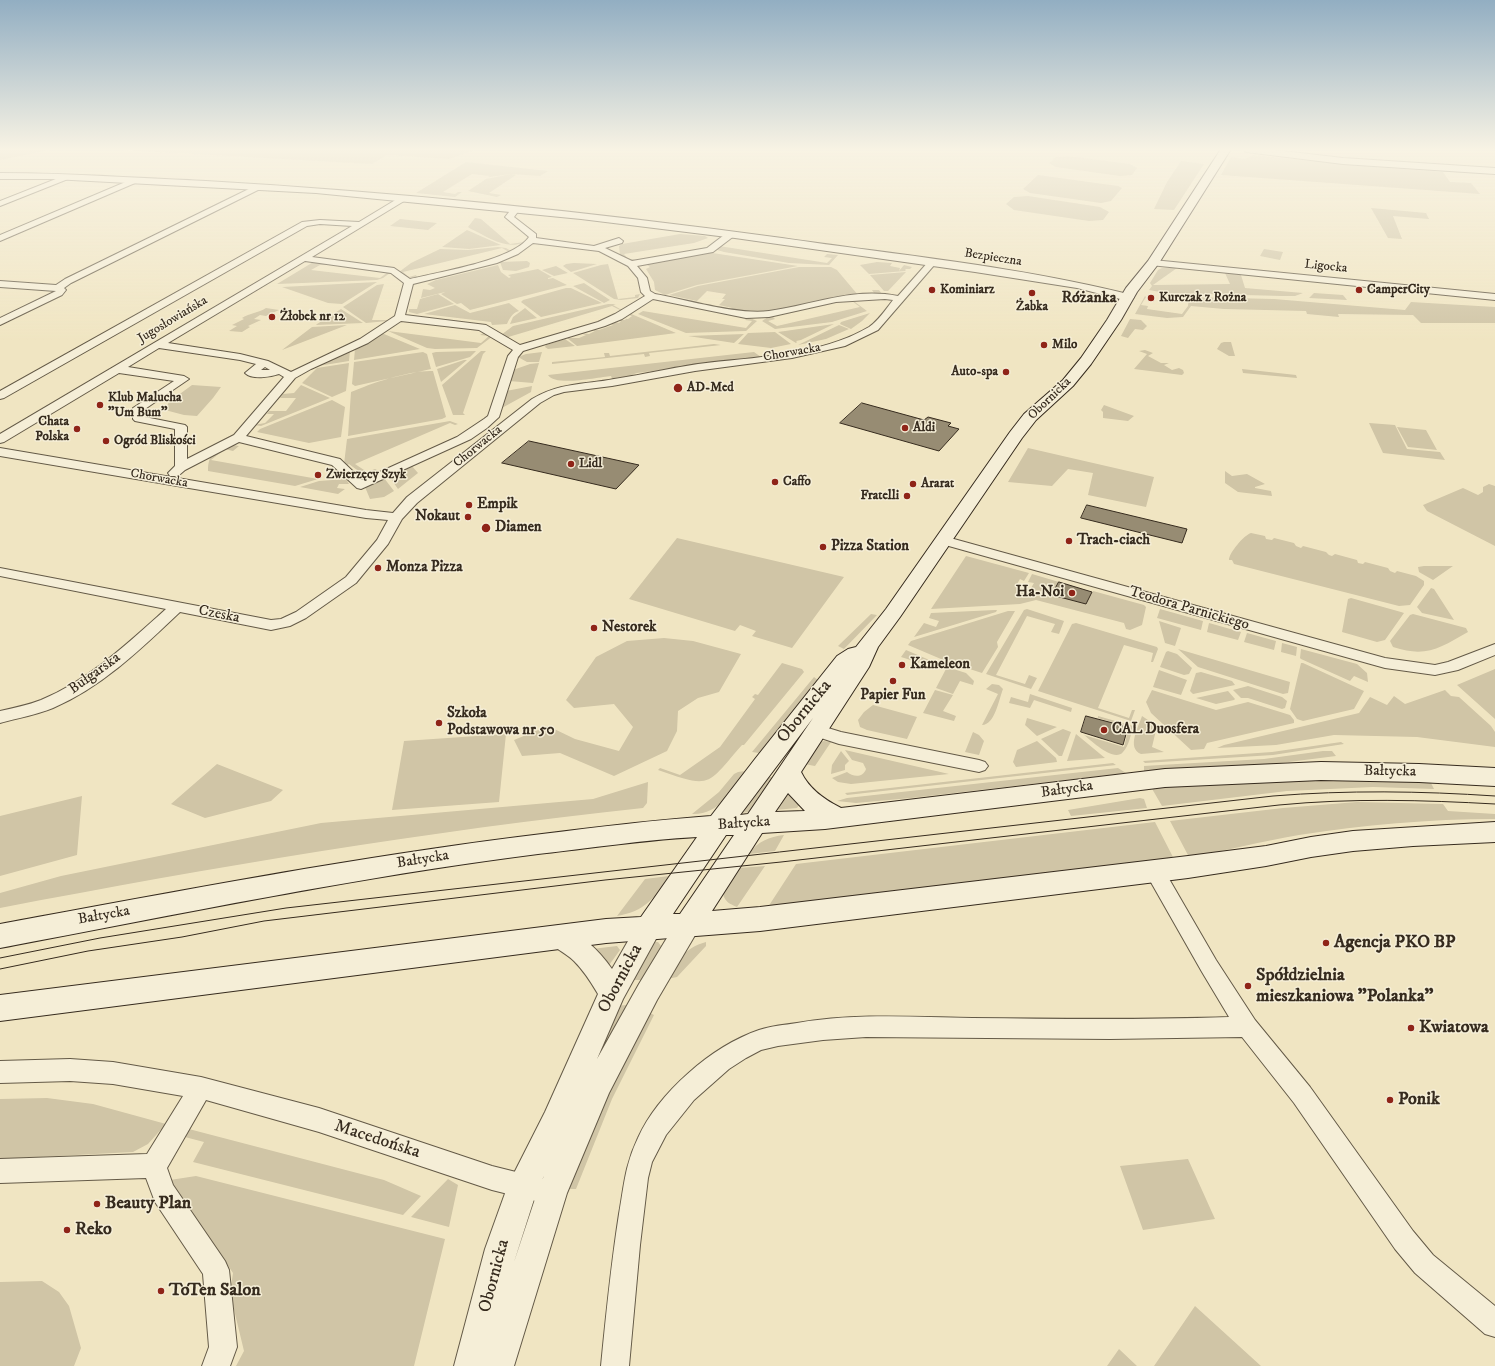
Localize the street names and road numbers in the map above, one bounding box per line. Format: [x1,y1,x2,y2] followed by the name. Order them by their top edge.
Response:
[963,246,1023,270] street label: Bezpieczna
[1304,257,1348,277] street label: Ligocka
[135,293,211,347] street label: Jugosłowiańska
[762,340,822,366] street label: Chorwacka
[1025,375,1075,423] street label: Obornicka
[451,423,505,471] street label: Chorwacka
[129,466,189,492] street label: Chorwacka
[1127,583,1251,635] street label: Teodora Parnickiego
[197,602,241,628] street label: Czeska
[66,649,124,699] street label: Bułgarska
[773,676,837,748] street label: Obornicka
[1364,763,1416,781] street label: Bałtycka
[1040,777,1094,803] street label: Bałtycka
[717,813,771,835] street label: Bałtycka
[396,847,450,873] street label: Bałtycka
[77,903,131,929] street label: Bałtycka
[594,941,648,1017] street label: Obornicka
[331,1116,423,1164] street label: Macedońska
[475,1237,515,1315] street label: Obornicka

